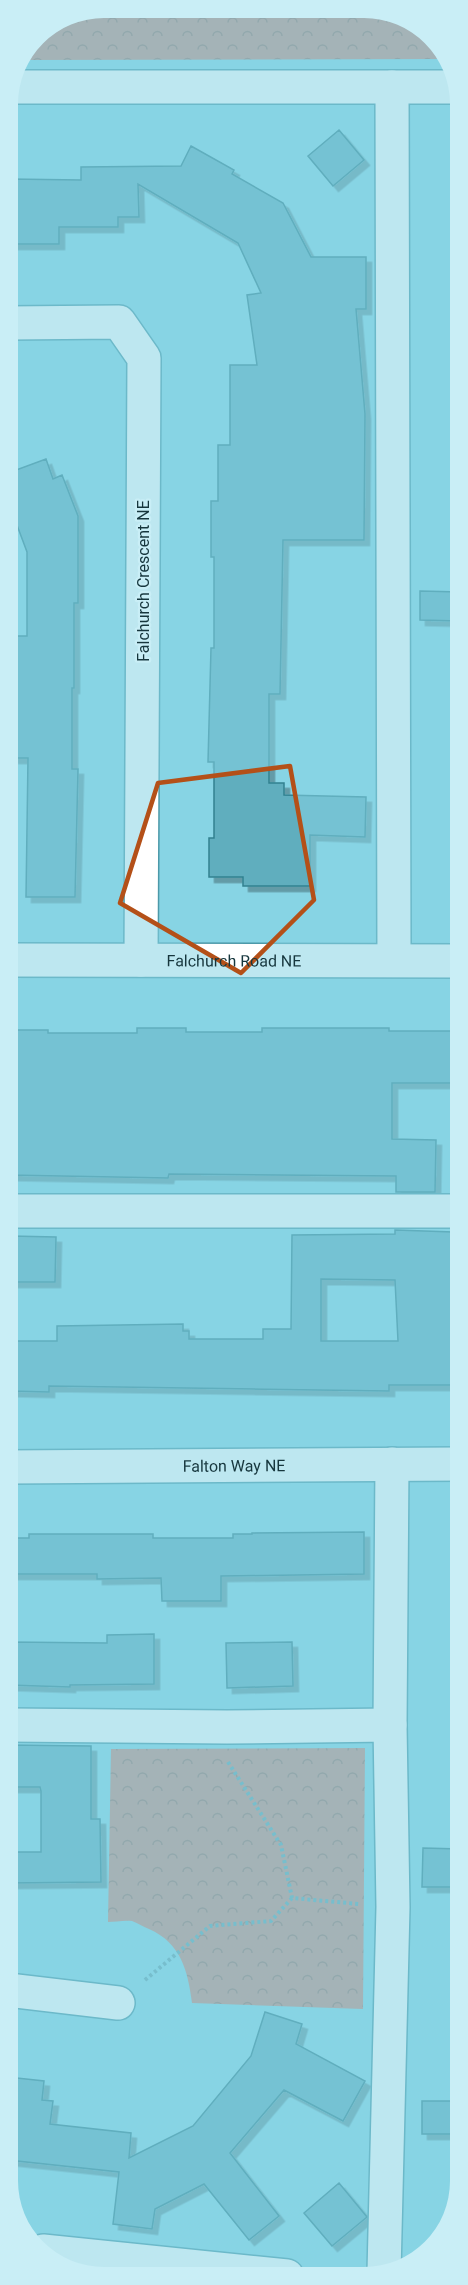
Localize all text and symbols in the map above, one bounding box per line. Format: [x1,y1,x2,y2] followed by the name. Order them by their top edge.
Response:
[134,500,153,662] street label: Falchurch Crescent NE
[167,951,301,971] street label: Falchurch Road NE
[183,1456,285,1476] street label: Falton Way NE

